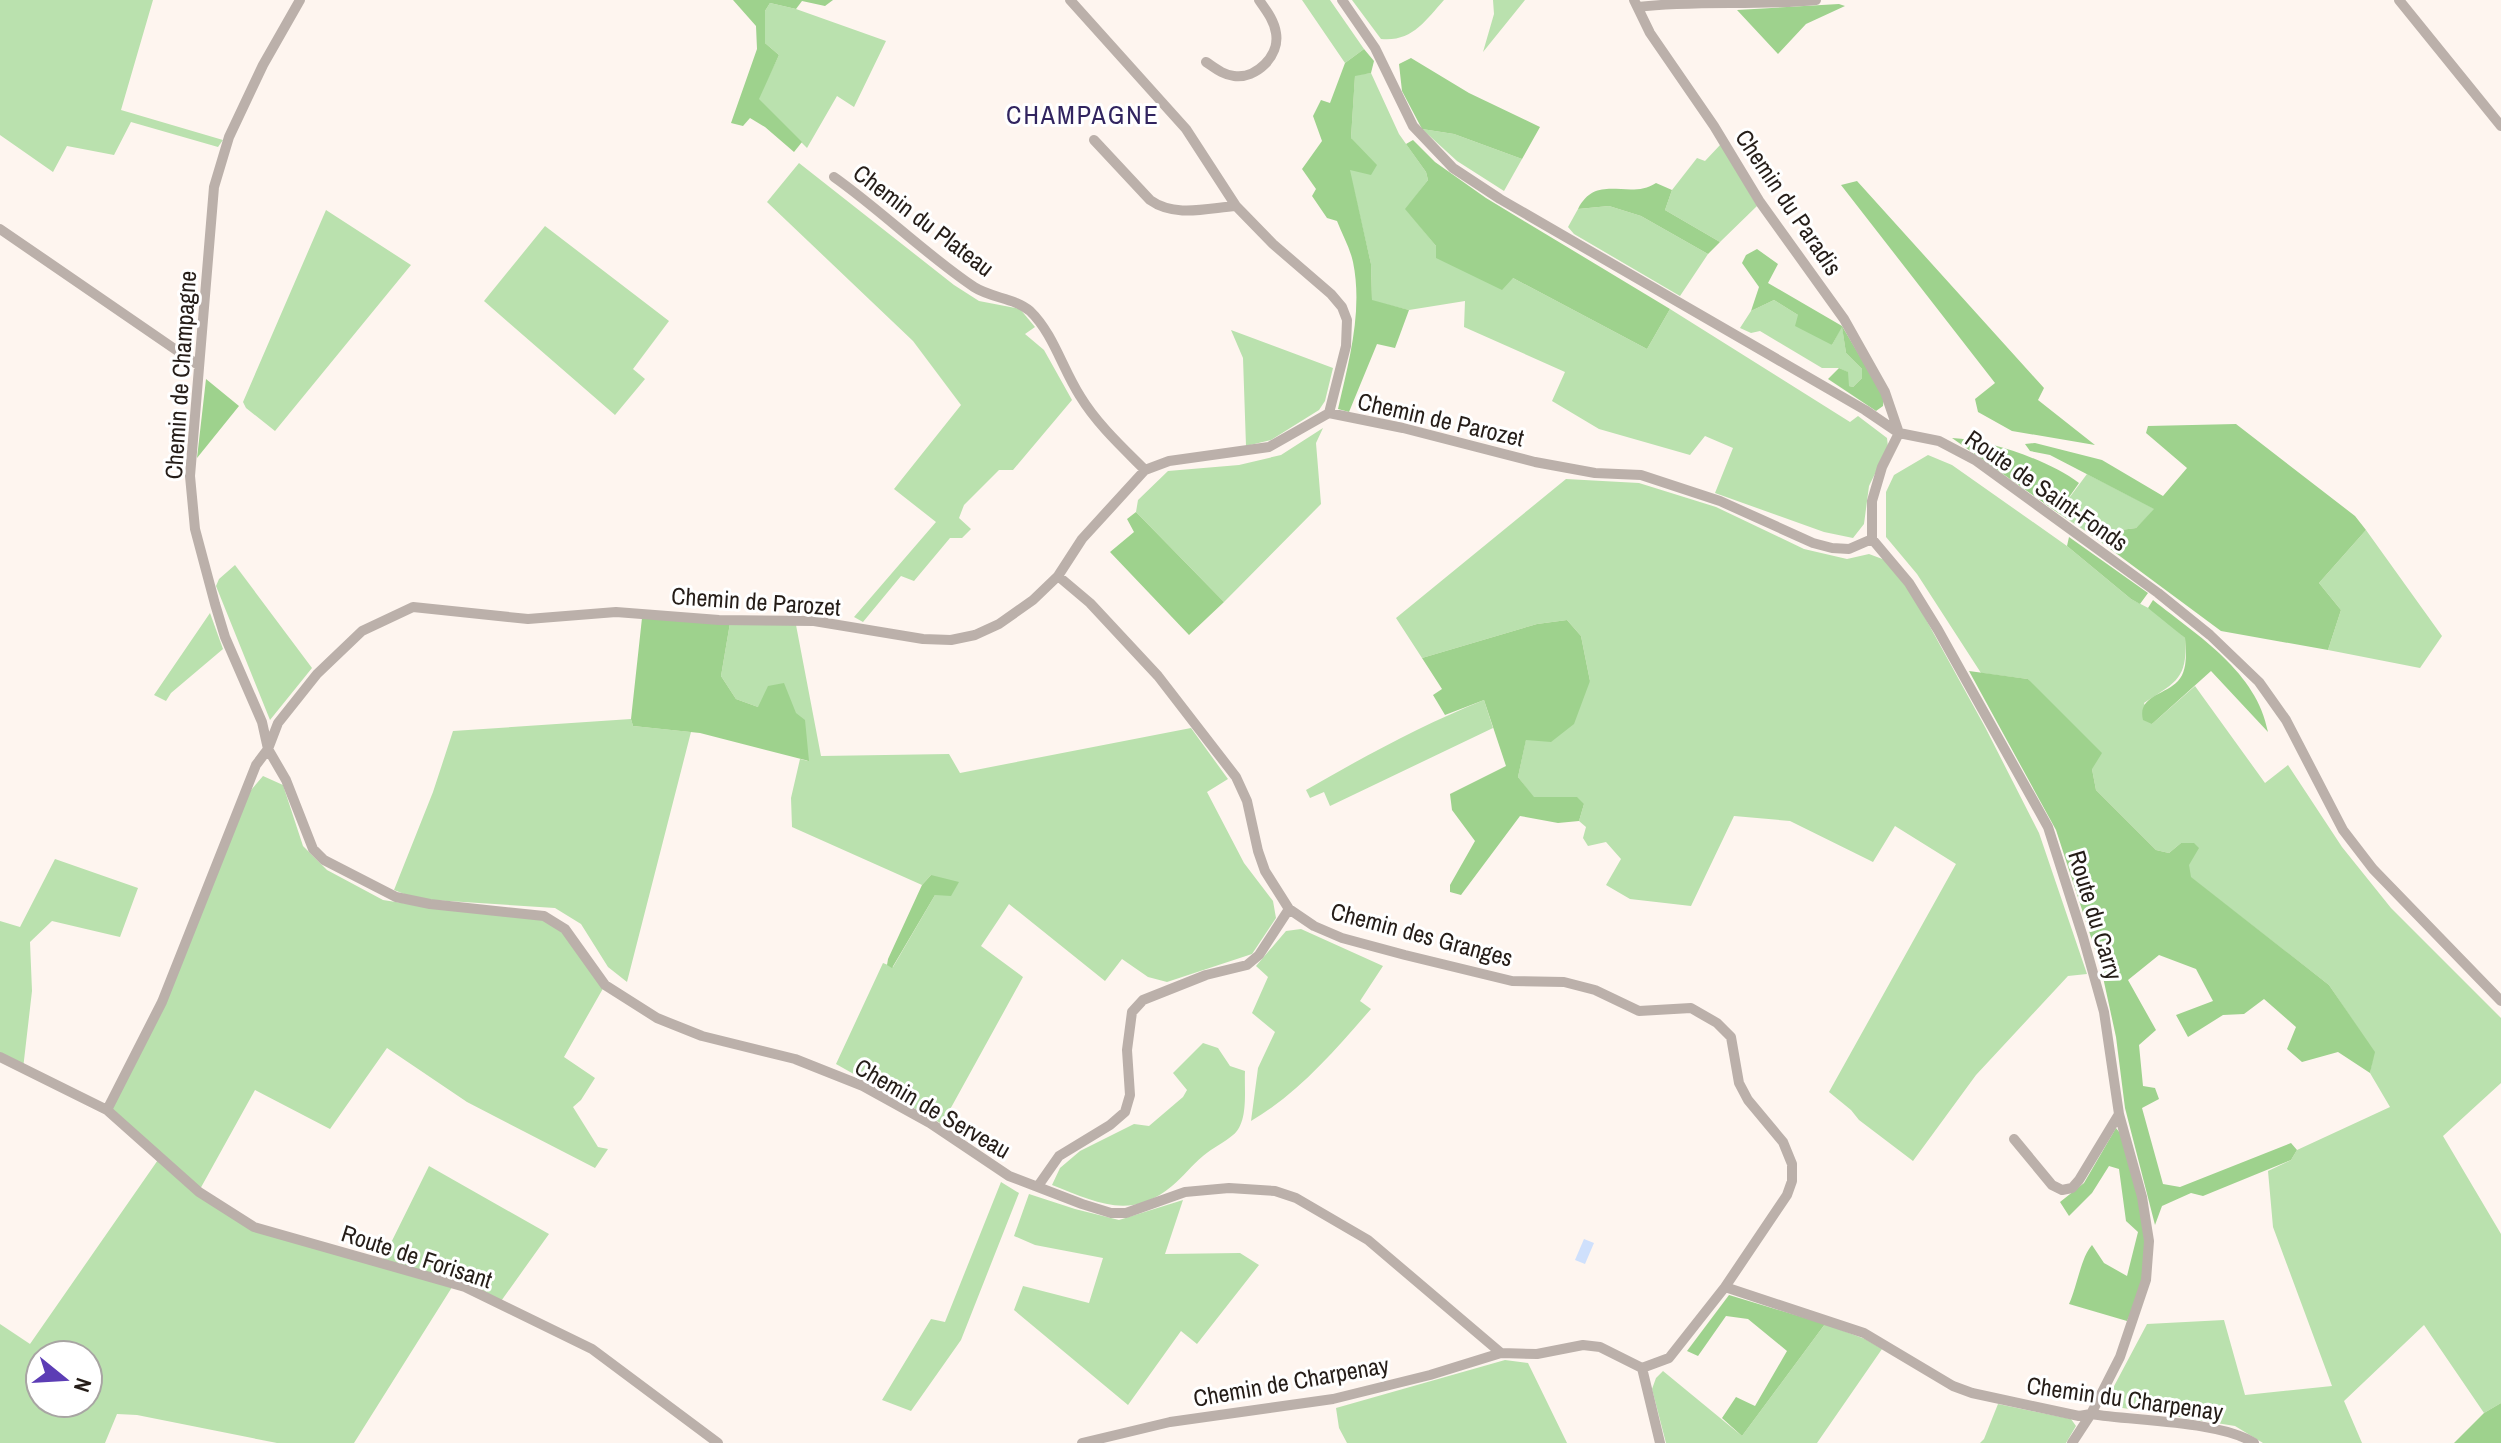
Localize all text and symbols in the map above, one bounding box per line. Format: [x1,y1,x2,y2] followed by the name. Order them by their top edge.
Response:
[1006,97,1160,132] district label: CHAMPAGNE
[1728,123,1850,281] street label: Chemin du Paradis
[847,157,1001,283] street label: Chemin du Plateau
[157,270,203,480] street label: Chemin de Champagne
[1355,384,1528,454] street label: Chemin de Parozet
[1959,422,2135,558] street label: Route de Saint-Fonds
[670,579,842,623] street label: Chemin de Parozet
[2061,847,2131,984] street label: Route du Carry
[1328,894,1516,974] street label: Chemin des Granges
[849,1050,1017,1166] street label: Chemin de Serveau
[338,1217,497,1296] street label: Route de Forisant
[24,1339,104,1419] north arrow
[1191,1348,1391,1414] street label: Chemin de Charpenay
[2025,1368,2225,1428] street label: Chemin du Charpenay
[67,1374,99,1396] text: N

